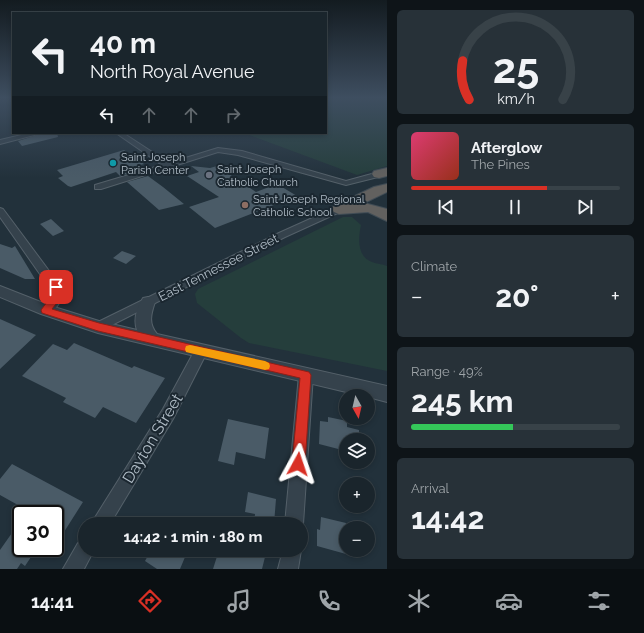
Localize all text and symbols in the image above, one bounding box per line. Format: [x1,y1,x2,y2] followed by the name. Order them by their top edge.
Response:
[90,27,156,60] text: 40 m
[24,28,76,80] icon: left
[492,44,539,93] text: 25
[90,61,255,82] text: North Royal Avenue
[497,91,534,107] text: km/h
[96,104,118,126] icon: left
[138,104,160,126] icon: ahead
[180,104,202,126] icon: ahead
[222,104,244,126] icon: right
[471,139,542,157] text: Afterglow
[121,151,189,177] place label: Saint Joseph Parish Center
[471,157,530,172] text: The Pines
[108,158,118,168] marker: Saint Joseph Parish Center
[217,163,298,189] place label: Saint Joseph Catholic Church
[204,170,214,180] marker: Saint Joseph Catholic Church
[253,193,365,219] place label: Saint Joseph Regional Catholic School
[435,196,457,218] icon: previous
[504,196,526,218] icon: pause
[574,196,596,218] icon: next
[240,200,250,210] marker: Saint Joseph Regional Catholic School
[156,230,281,304] street label: East Tennessee Street
[411,259,457,274] text: Climate
[39,270,73,304] pin
[45,276,67,298] icon: arrive
[495,279,539,314] text: 20°
[411,283,423,309] text: −
[611,283,620,309] text: +
[411,364,483,379] text: Range · 49%
[411,384,514,419] text: 245 km
[339,389,375,425] north arrow
[339,389,375,557] map controls
[118,390,187,486] street label: Dayton Street
[339,433,375,469] button: layers
[277,443,319,485] position arrow
[339,477,375,513] button: +
[411,481,449,496] text: Arrival
[411,501,484,536] text: 14:42
[12,505,64,557] speed limit sign: 30
[339,521,375,557] button: −
[124,528,262,546] text: 14:42 · 1 min · 180 m
[136,587,164,615] icon: directions
[225,587,253,615] icon: music
[315,587,343,615] icon: phone
[405,587,433,615] icon: climate
[495,587,523,615] icon: car
[585,587,613,615] icon: filters
[31,591,74,612] text: 14:41

